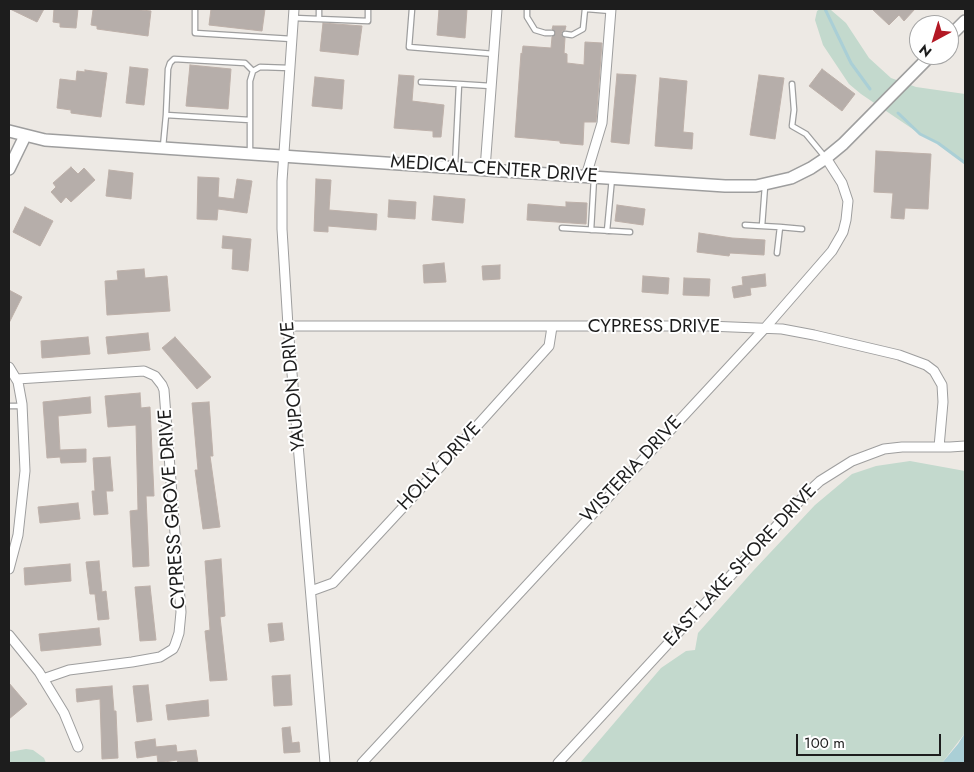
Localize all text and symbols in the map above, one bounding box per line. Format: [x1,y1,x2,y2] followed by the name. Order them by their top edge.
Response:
[909,15,959,65] north arrow
[915,40,936,62] text: N
[389,151,599,189] street label: MEDICAL CENTER DRIVE
[588,316,720,338] street label: CYPRESS DRIVE
[277,320,311,452] street label: YAUPON DRIVE
[155,408,191,610] street label: CYPRESS GROVE DRIVE
[577,412,687,528] street label: WISTERIA DRIVE
[393,418,487,516] street label: HOLLY DRIVE
[660,480,822,652] street label: EAST LAKE SHORE DRIVE
[799,724,944,756] scale bar
[804,732,845,754] text: 100 m

